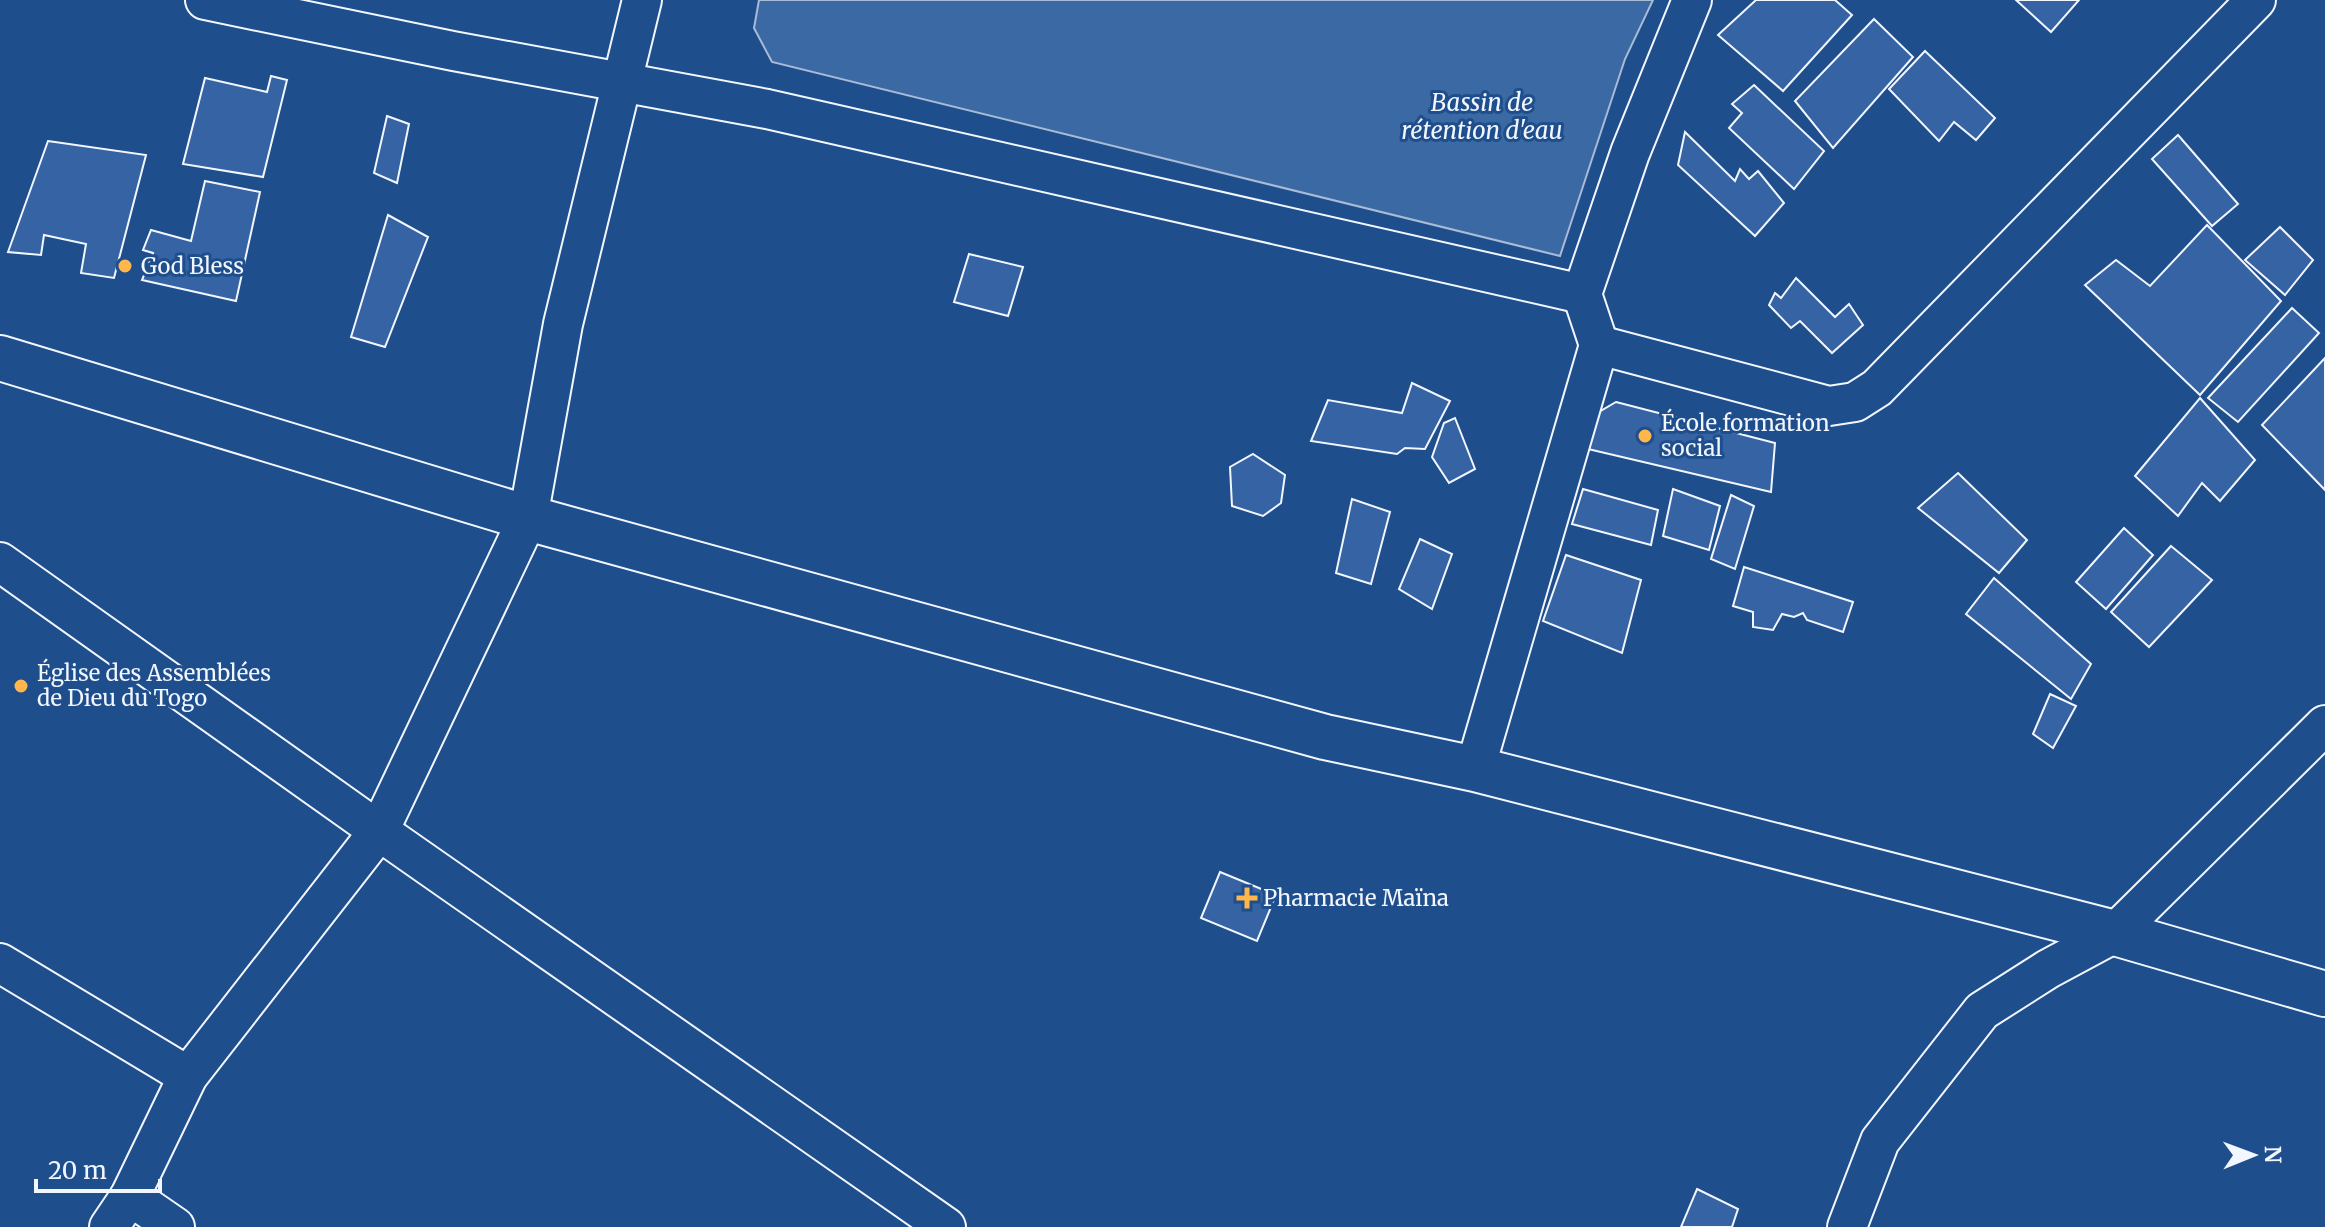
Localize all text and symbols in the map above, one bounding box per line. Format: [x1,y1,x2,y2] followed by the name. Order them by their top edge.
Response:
[1401,87,1563,146] water label: Bassin de rétention d'eau
[141,252,244,280] place label: God Bless
[116,257,134,275] marker: God Bless
[1661,408,1830,462] place label: École formation social
[1636,427,1654,445] marker: École formation social
[37,658,271,712] place label: Église des Assemblées de Dieu du Togo
[12,677,30,695] marker: Église des Assemblées de Dieu du Togo
[1263,884,1449,912] place label: Pharmacie Maïna
[1238,889,1256,907] marker: Pharmacie Maïna
[2213,1115,2293,1195] north arrow
[36,1143,160,1193] scale bar
[2259,1146,2287,1164] text: N
[48,1155,107,1186] text: 20 m

